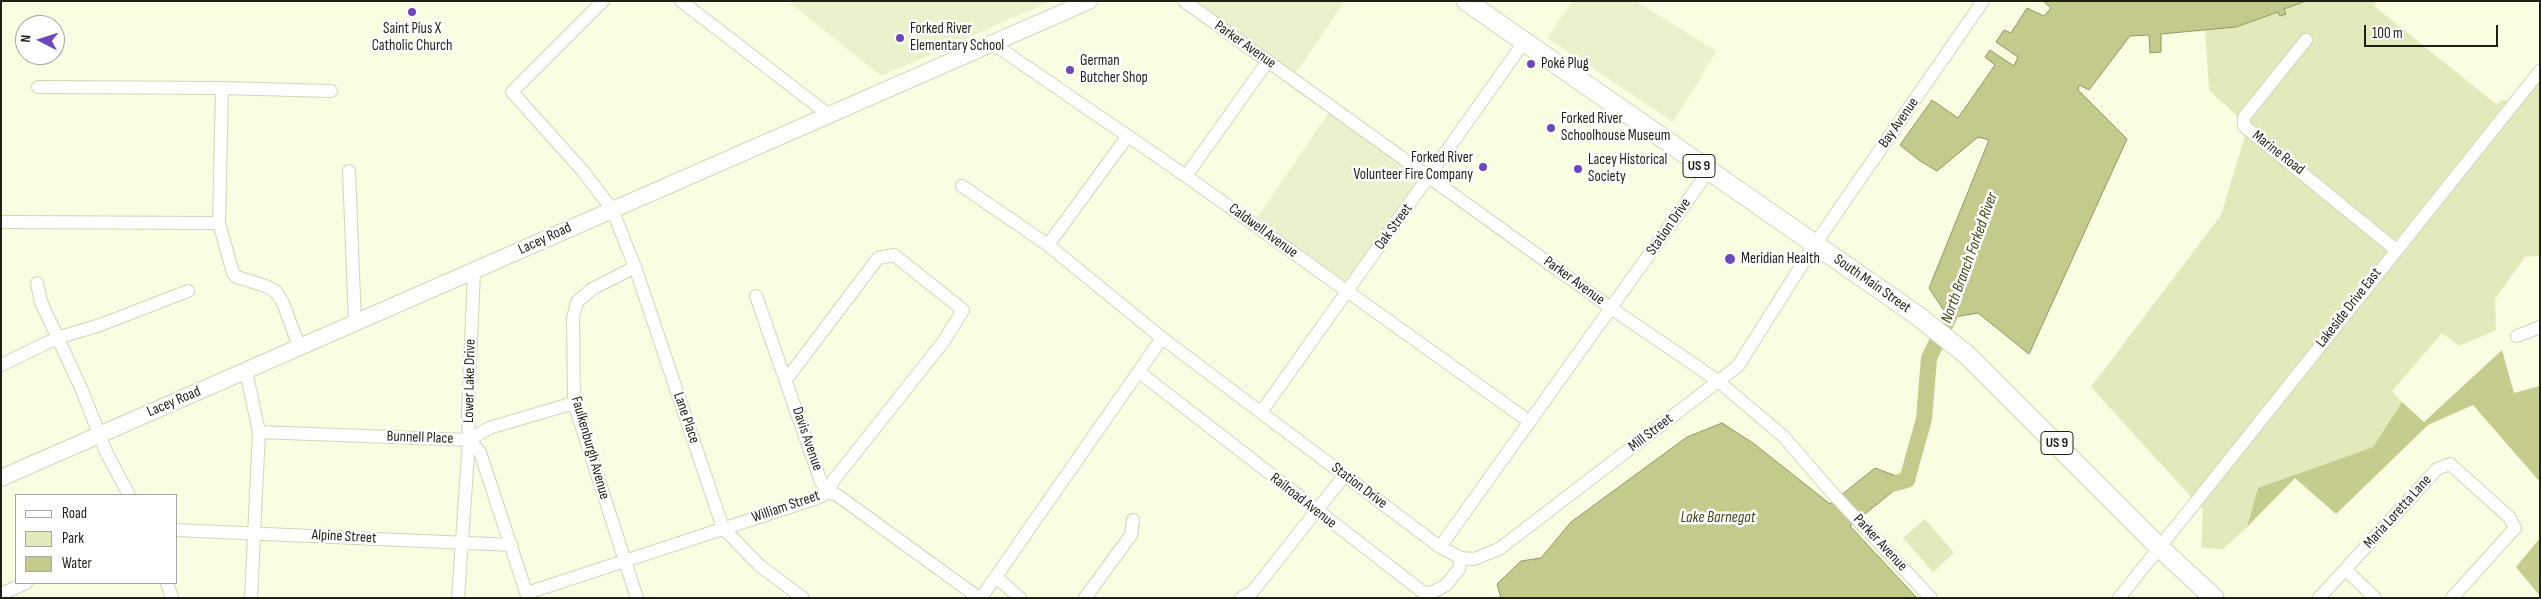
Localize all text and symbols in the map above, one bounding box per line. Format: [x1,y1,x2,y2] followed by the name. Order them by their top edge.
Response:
[406,6,418,18] marker: Saint Pius X Catholic Church
[15,15,65,65] north arrow
[2366,15,2500,47] scale bar
[1211,17,1279,73] street label: Parker Avenue
[372,20,452,55] place label: Saint Pius X Catholic Church
[910,20,1004,55] place label: Forked River Elementary School
[2372,24,2403,43] text: 100 m
[894,32,906,44] marker: Forked River Elementary School
[17,34,34,43] text: N
[1080,52,1148,87] place label: German Butcher Shop
[1541,55,1589,73] place label: Poké Plug
[1525,58,1537,70] marker: Poké Plug
[1064,64,1076,76] marker: German Butcher Shop
[1875,94,1923,152] street label: Bay Avenue
[1561,110,1670,145] place label: Forked River Schoolhouse Museum
[1545,122,1557,134] marker: Forked River Schoolhouse Museum
[2248,127,2308,179] street label: Marine Road
[1353,149,1473,184] place label: Forked River Volunteer Fire Company
[1588,151,1667,186] place label: Lacey Historical Society
[1683,154,1715,178] road number: US 9
[1477,161,1489,173] marker: Forked River Volunteer Fire Company
[1572,163,1584,175] marker: Lacey Historical Society
[1937,190,2003,326] water label: North Branch Forked River
[1643,195,1695,259] street label: Station Drive
[1225,200,1301,262] street label: Caldwell Avenue
[1371,200,1417,254] street label: Oak Street
[516,219,574,259] street label: Lacey Road
[1741,250,1820,268] place label: Meridian Health
[1830,251,1914,317] street label: South Main Street
[1723,252,1737,266] marker: Meridian Health
[1540,253,1608,309] street label: Parker Avenue
[2312,265,2386,351] street label: Lakeside Drive East
[460,339,480,423] street label: Lower Lake Drive
[145,383,203,421] street label: Lacey Road
[669,390,703,446] street label: Lane Place
[567,395,613,501] street label: Faulkenburgh Avenue
[788,405,826,473] street label: Davis Avenue
[1625,410,1677,456] street label: Mill Street
[386,428,454,448] street label: Bunnell Place
[2041,432,2073,454] road number: US 9
[1328,459,1390,513] street label: Station Drive
[1266,469,1340,533] street label: Railroad Avenue
[2360,472,2436,552] street label: Maria Loretta Lane
[750,487,822,527] street label: William Street
[15,494,178,584] legend
[62,504,87,523] text: Road
[1680,508,1756,528] water label: Lake Barnegat
[1849,511,1911,575] street label: Parker Avenue
[311,526,377,548] street label: Alpine Street
[62,529,84,548] text: Park
[62,554,92,573] text: Water

